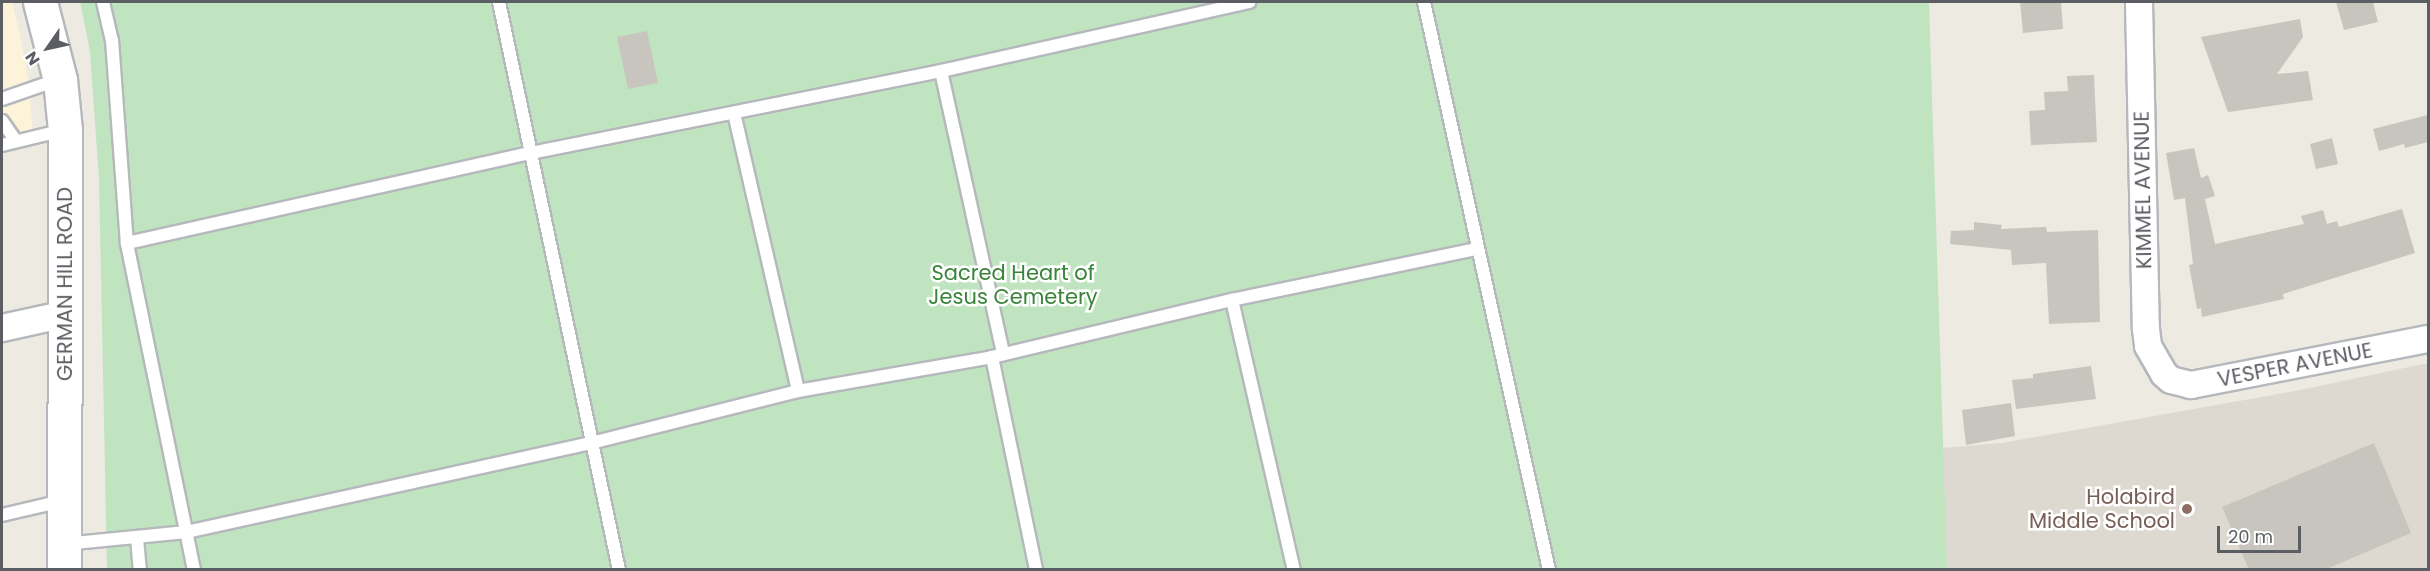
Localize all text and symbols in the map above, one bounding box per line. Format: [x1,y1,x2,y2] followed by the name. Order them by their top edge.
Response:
[18,18,78,78] north arrow
[20,47,46,70] text: N
[2129,111,2157,269] street label: KIMMEL AVENUE
[52,187,78,381] street label: GERMAN HILL ROAD
[928,260,1098,310] park label: Sacred Heart of Jesus Cemetery
[2215,338,2375,392] street label: VESPER AVENUE
[2029,484,2175,534] place label: Holabird Middle School
[2180,502,2194,516] marker: Holabird Middle School
[2220,514,2304,552] scale bar
[2228,524,2273,549] text: 20 m

